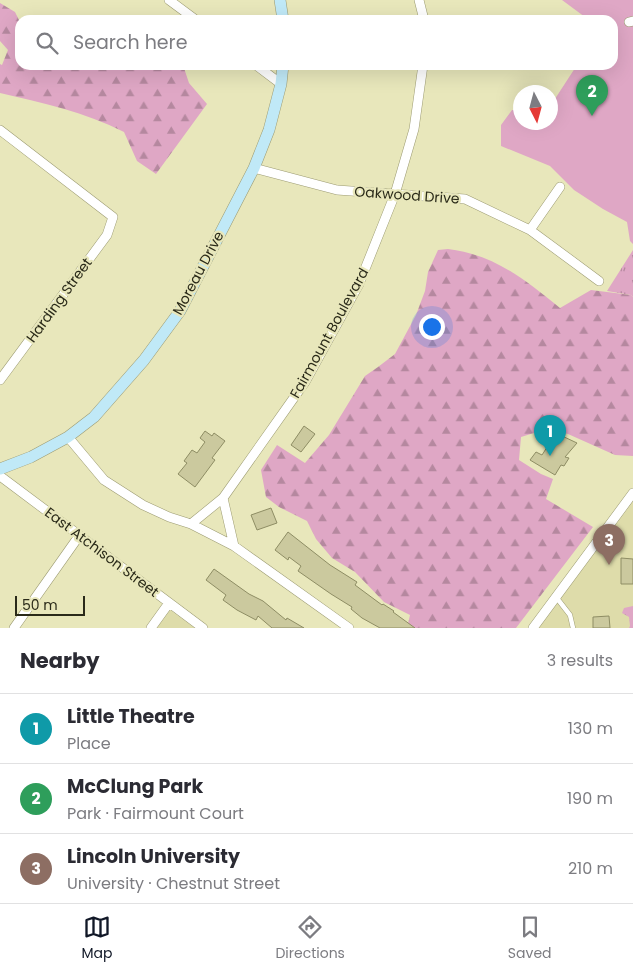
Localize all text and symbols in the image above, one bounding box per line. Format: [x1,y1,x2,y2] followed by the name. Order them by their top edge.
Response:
[15,15,618,70] search box
[33,29,61,57] icon: search
[73,29,187,56] text: Search here
[576,75,608,116] pin: 2
[513,85,558,130] north arrow
[354,181,461,209] street label: Oakwood Drive
[168,227,229,318] street label: Moreau Drive
[21,253,97,347] street label: Harding Street
[285,264,373,402] street label: Fairmount Boulevard
[419,314,445,340] your location
[534,415,566,456] pin: 1
[41,502,163,602] street label: East Atchison Street
[593,524,625,565] pin: 3
[15,593,85,616] scale bar
[22,595,58,615] text: 50 m
[20,646,100,675] text: Nearby
[547,649,613,672] text: 3 results
[67,703,195,730] text: Little Theatre
[33,717,39,740] text: 1
[568,717,613,740] text: 130 m
[67,732,111,755] text: Place
[67,773,203,800] text: McClung Park
[31,787,41,810] text: 2
[567,787,613,810] text: 190 m
[67,802,244,825] text: Park · Fairmount Court
[67,843,240,870] text: Lincoln University
[31,857,41,880] text: 3
[568,857,613,880] text: 210 m
[67,872,280,895] text: University · Chestnut Street
[81,913,112,964] tab: Map
[275,913,345,964] tab: Directions
[508,913,552,964] tab: Saved

